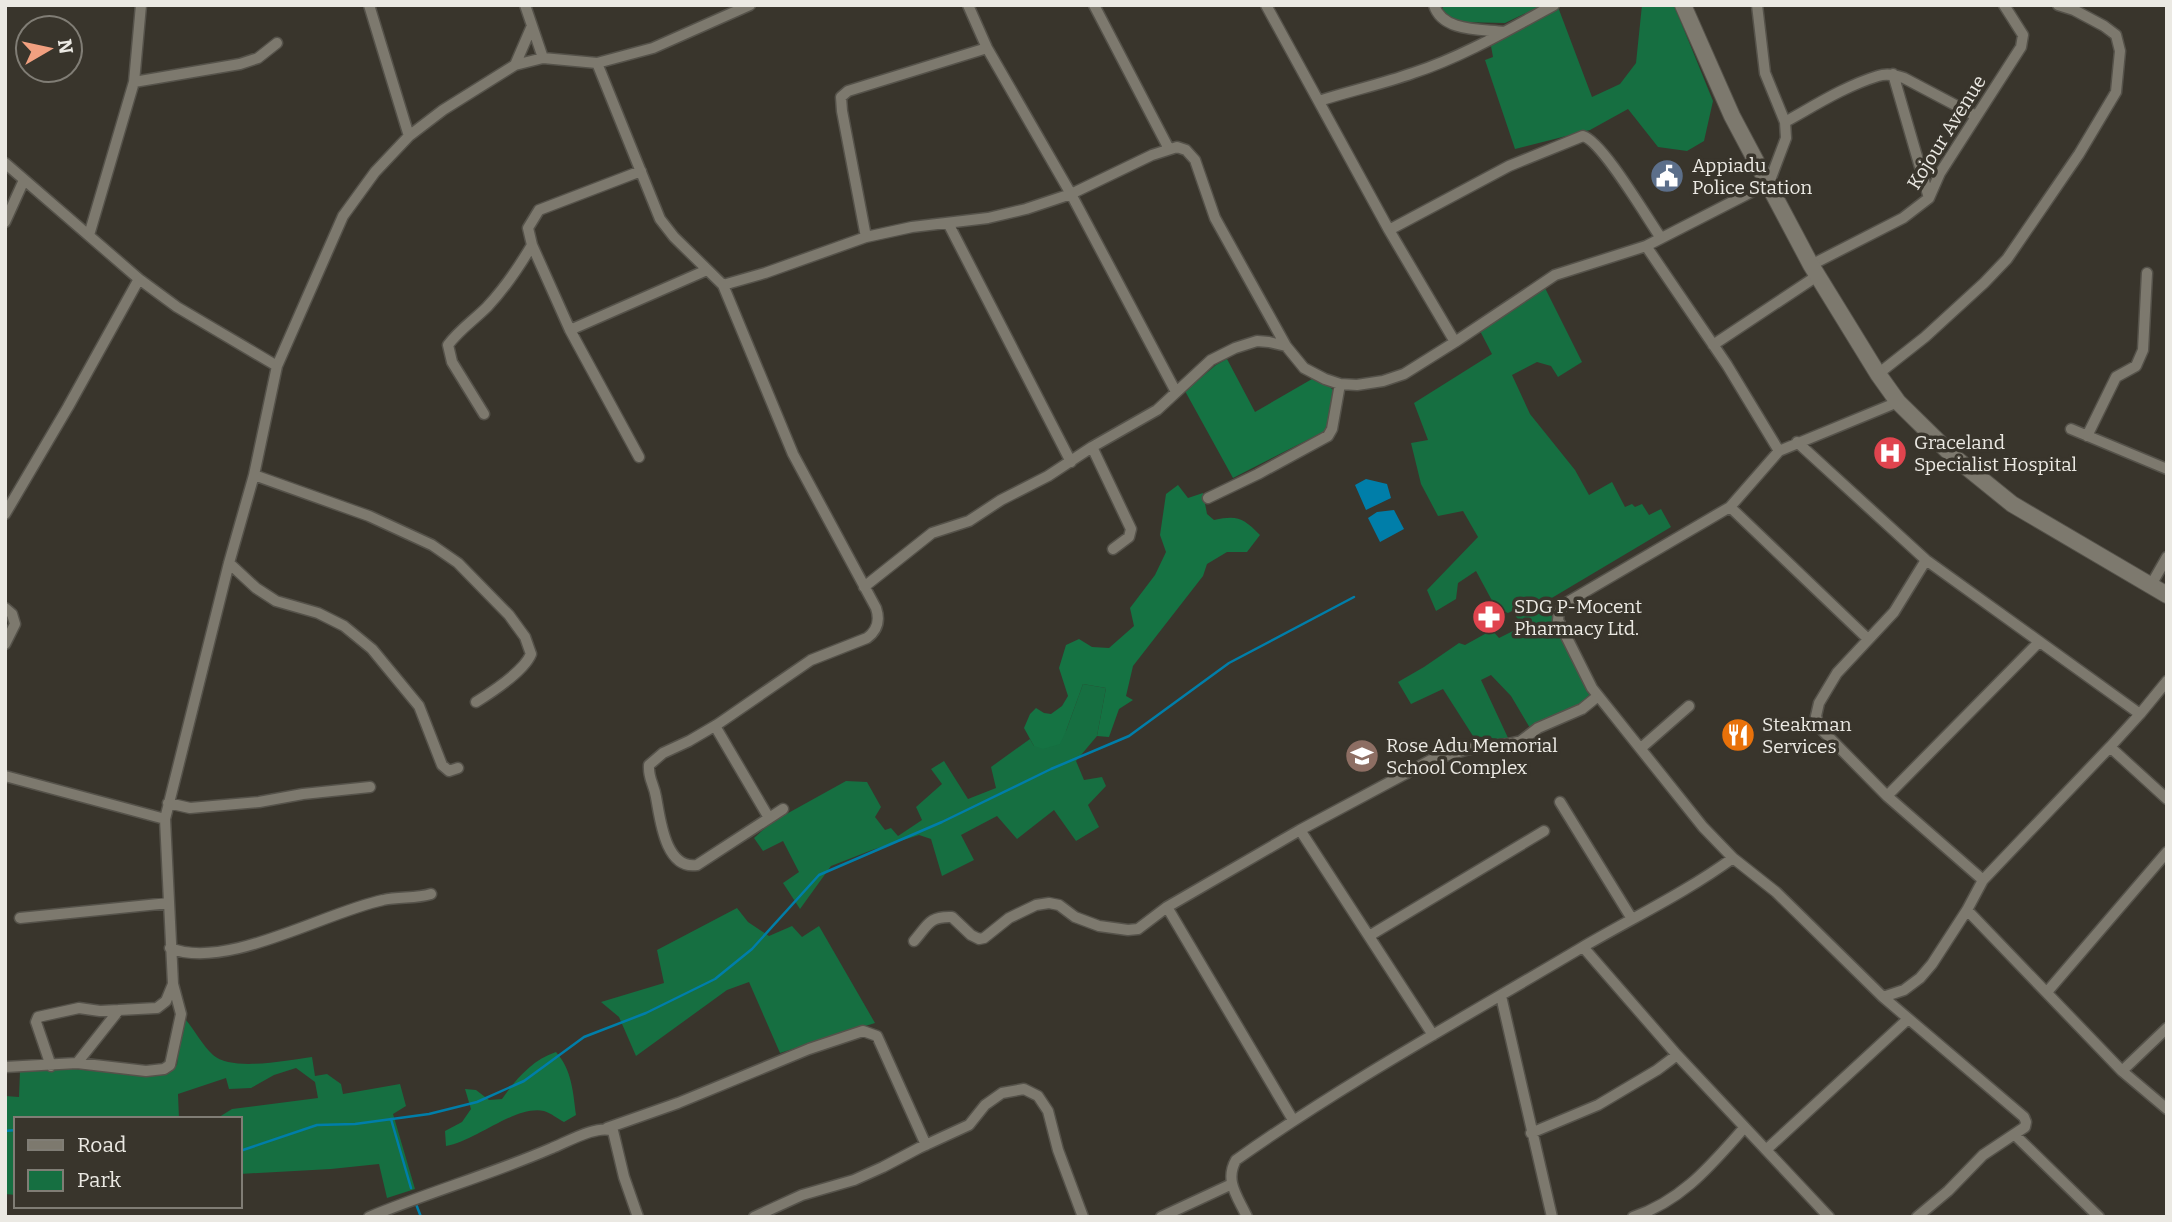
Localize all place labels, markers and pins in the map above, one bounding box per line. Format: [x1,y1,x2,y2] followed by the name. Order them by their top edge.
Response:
[1692,154,1812,199] place label: Appiadu Police Station
[1648,157,1686,195] public building icon: Appiadu Police Station
[1914,431,2077,476] place label: Graceland Specialist Hospital
[1871,434,1909,472] hospital icon: Graceland Specialist Hospital
[1514,595,1642,640] place label: SDG P-Mocent Pharmacy Ltd.
[1470,598,1508,636] pharmacy icon: SDG P-Mocent Pharmacy Ltd.
[1762,713,1852,758] place label: Steakman Services
[1719,716,1757,754] restaurant icon: Steakman Services
[1386,734,1558,779] place label: Rose Adu Memorial School Complex
[1343,737,1381,775] school or university icon: Rose Adu Memorial School Complex

